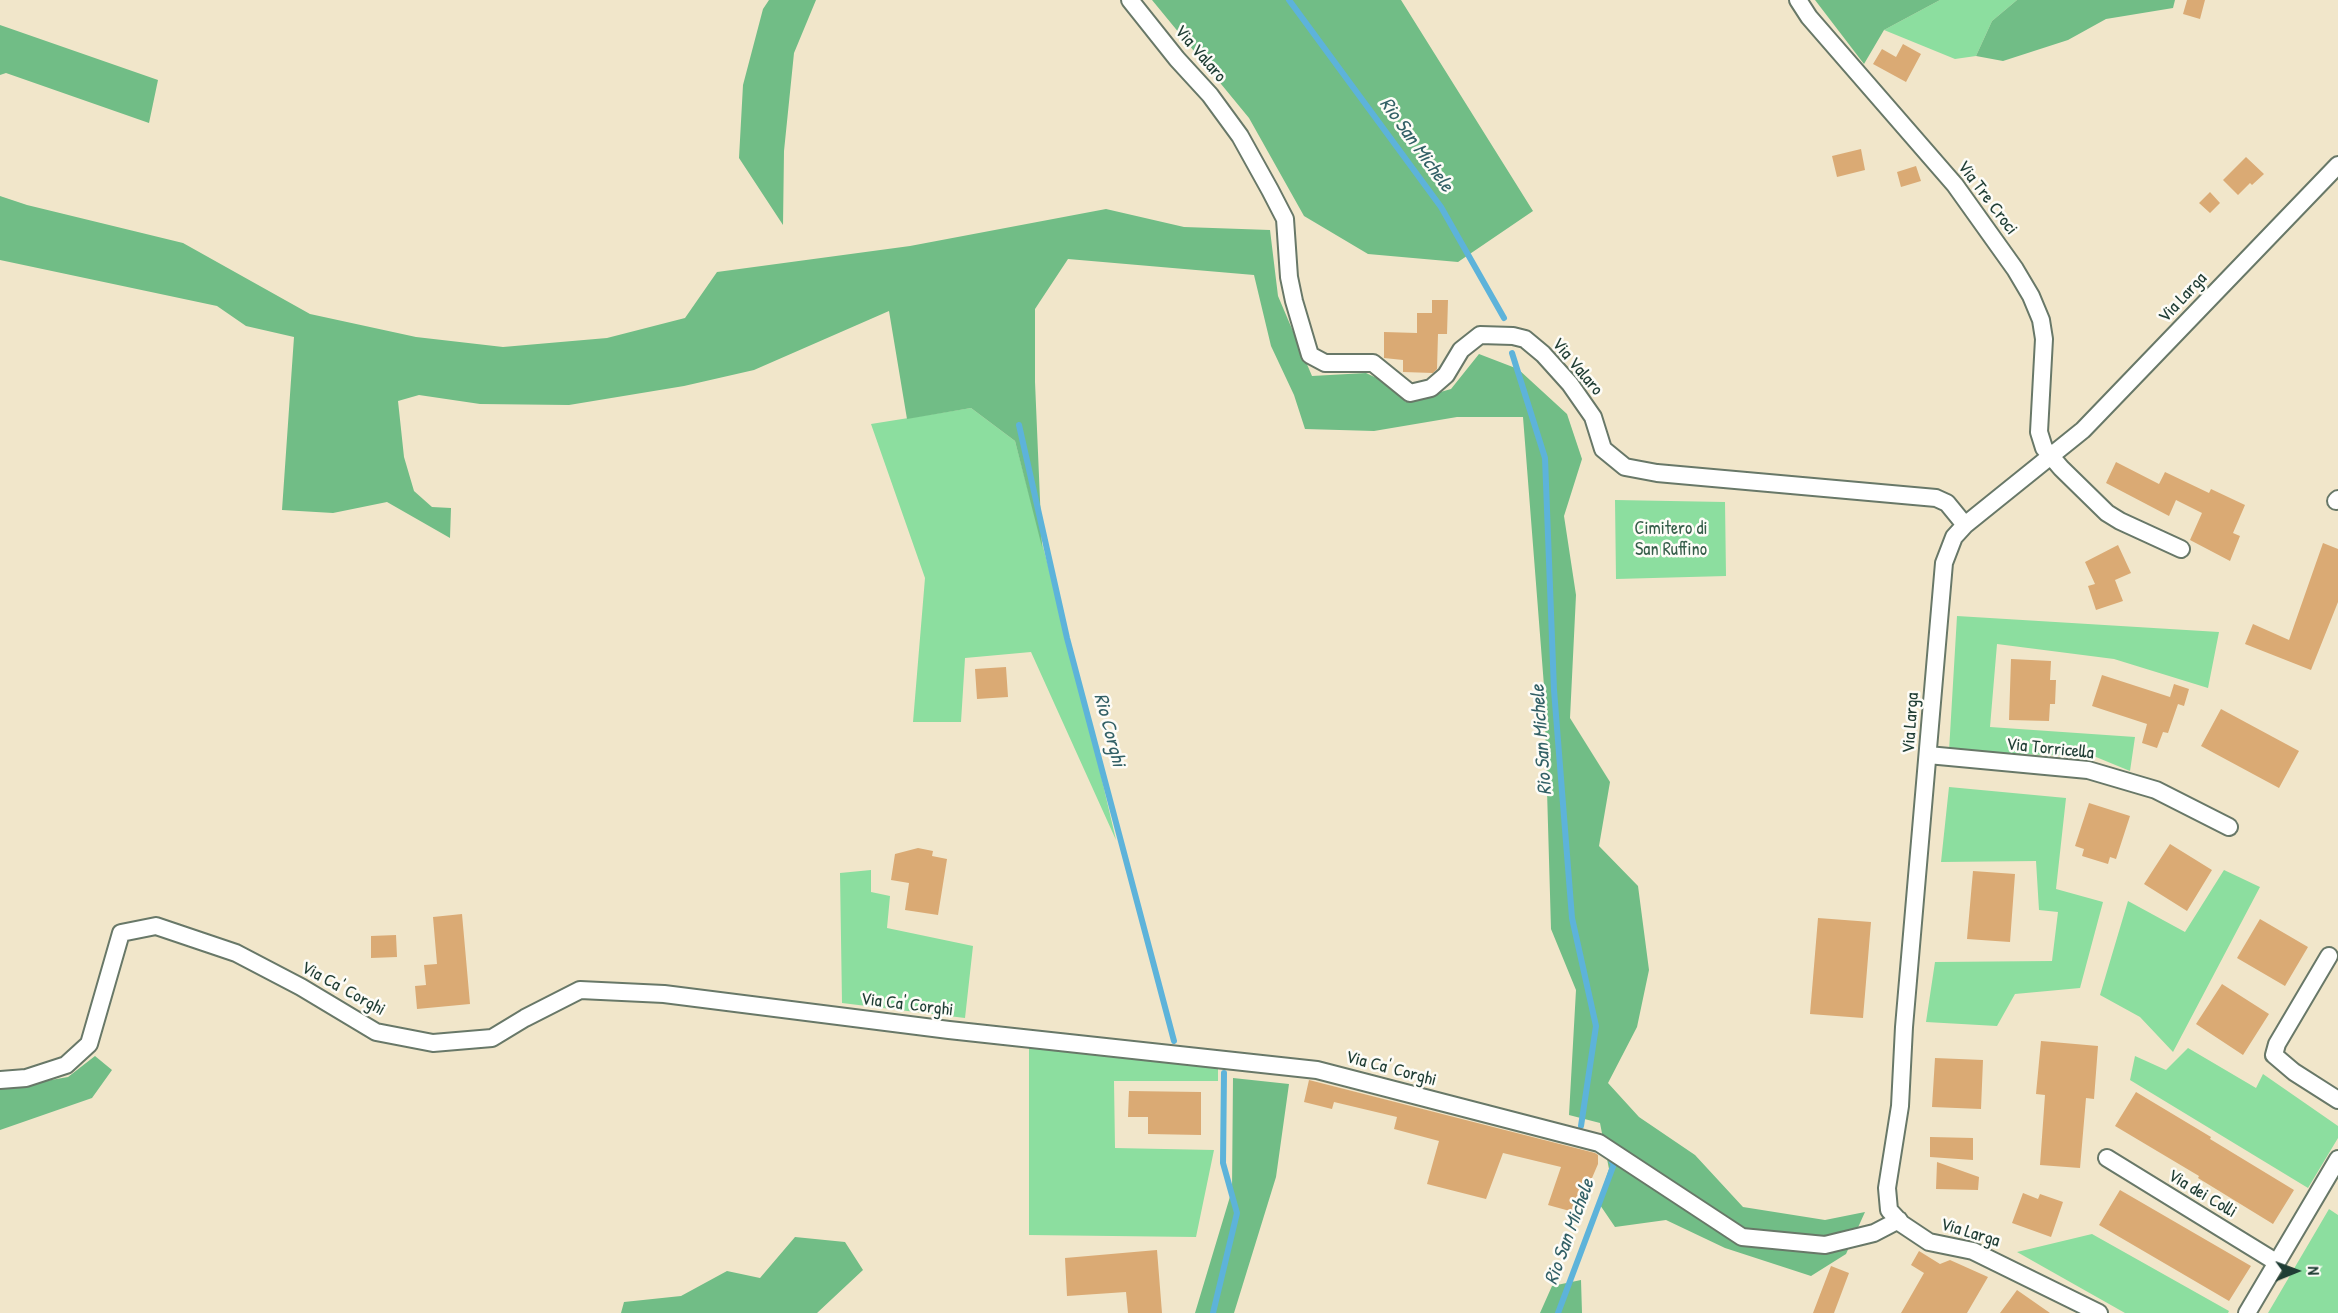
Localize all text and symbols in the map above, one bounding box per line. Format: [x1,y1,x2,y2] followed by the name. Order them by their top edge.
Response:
[1169,21,1231,87] street label: Via Valaro
[1374,93,1458,197] water label: Rio San Michele
[1952,157,2022,239] street label: Via Tre Croci
[2154,268,2212,328] street label: Via Larga
[1547,334,1607,400] street label: Via Valaro
[1635,518,1707,560] park label: Cimitero di San Ruffino
[1526,684,1558,796] water label: Rio San Michele
[1088,691,1130,769] water label: Rio Corghi
[1898,692,1924,754] street label: Via Larga
[2005,734,2095,764] street label: Via Torricella
[297,957,389,1021] street label: Via Ca' Corghi
[860,989,954,1021] street label: Via Ca' Corghi
[1343,1047,1439,1091] street label: Via Ca' Corghi
[2164,1165,2240,1223] street label: Via dei Colli
[1540,1176,1600,1288] water label: Rio San Michele
[1938,1214,2002,1252] street label: Via Larga
[2266,1241,2326,1301] north arrow
[2303,1266,2325,1275] text: N

